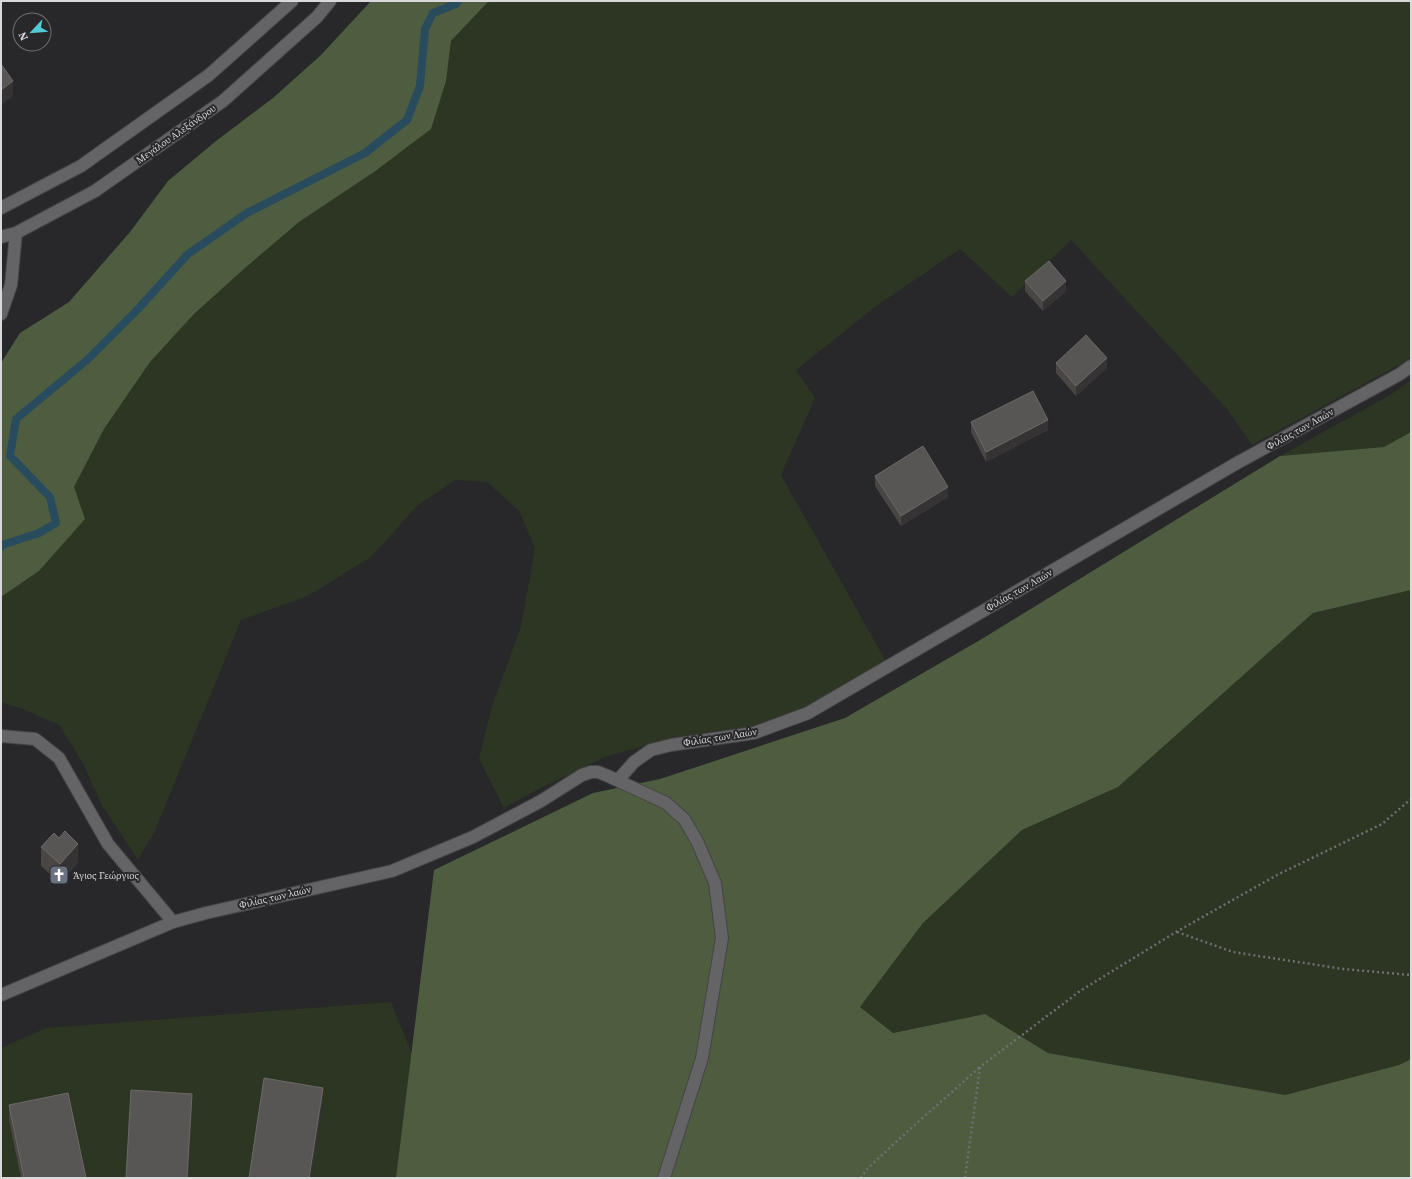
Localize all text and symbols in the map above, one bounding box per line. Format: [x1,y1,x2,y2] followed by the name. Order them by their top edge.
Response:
[12,12,52,52] north arrow
[15,29,32,43] text: N
[134,102,218,166] street label: Μεγάλου Αλεξάνδρου
[1264,405,1336,453] street label: Φιλίας των Λαών
[983,566,1055,614] street label: Φιλίας των Λαών
[682,725,758,749] street label: Φιλίας των Λαών
[48,864,70,886] church icon: Άγιος Γεώργιος
[73,869,140,882] place label: Άγιος Γεώργιος
[238,882,312,912] street label: Φιλίας των λαών

